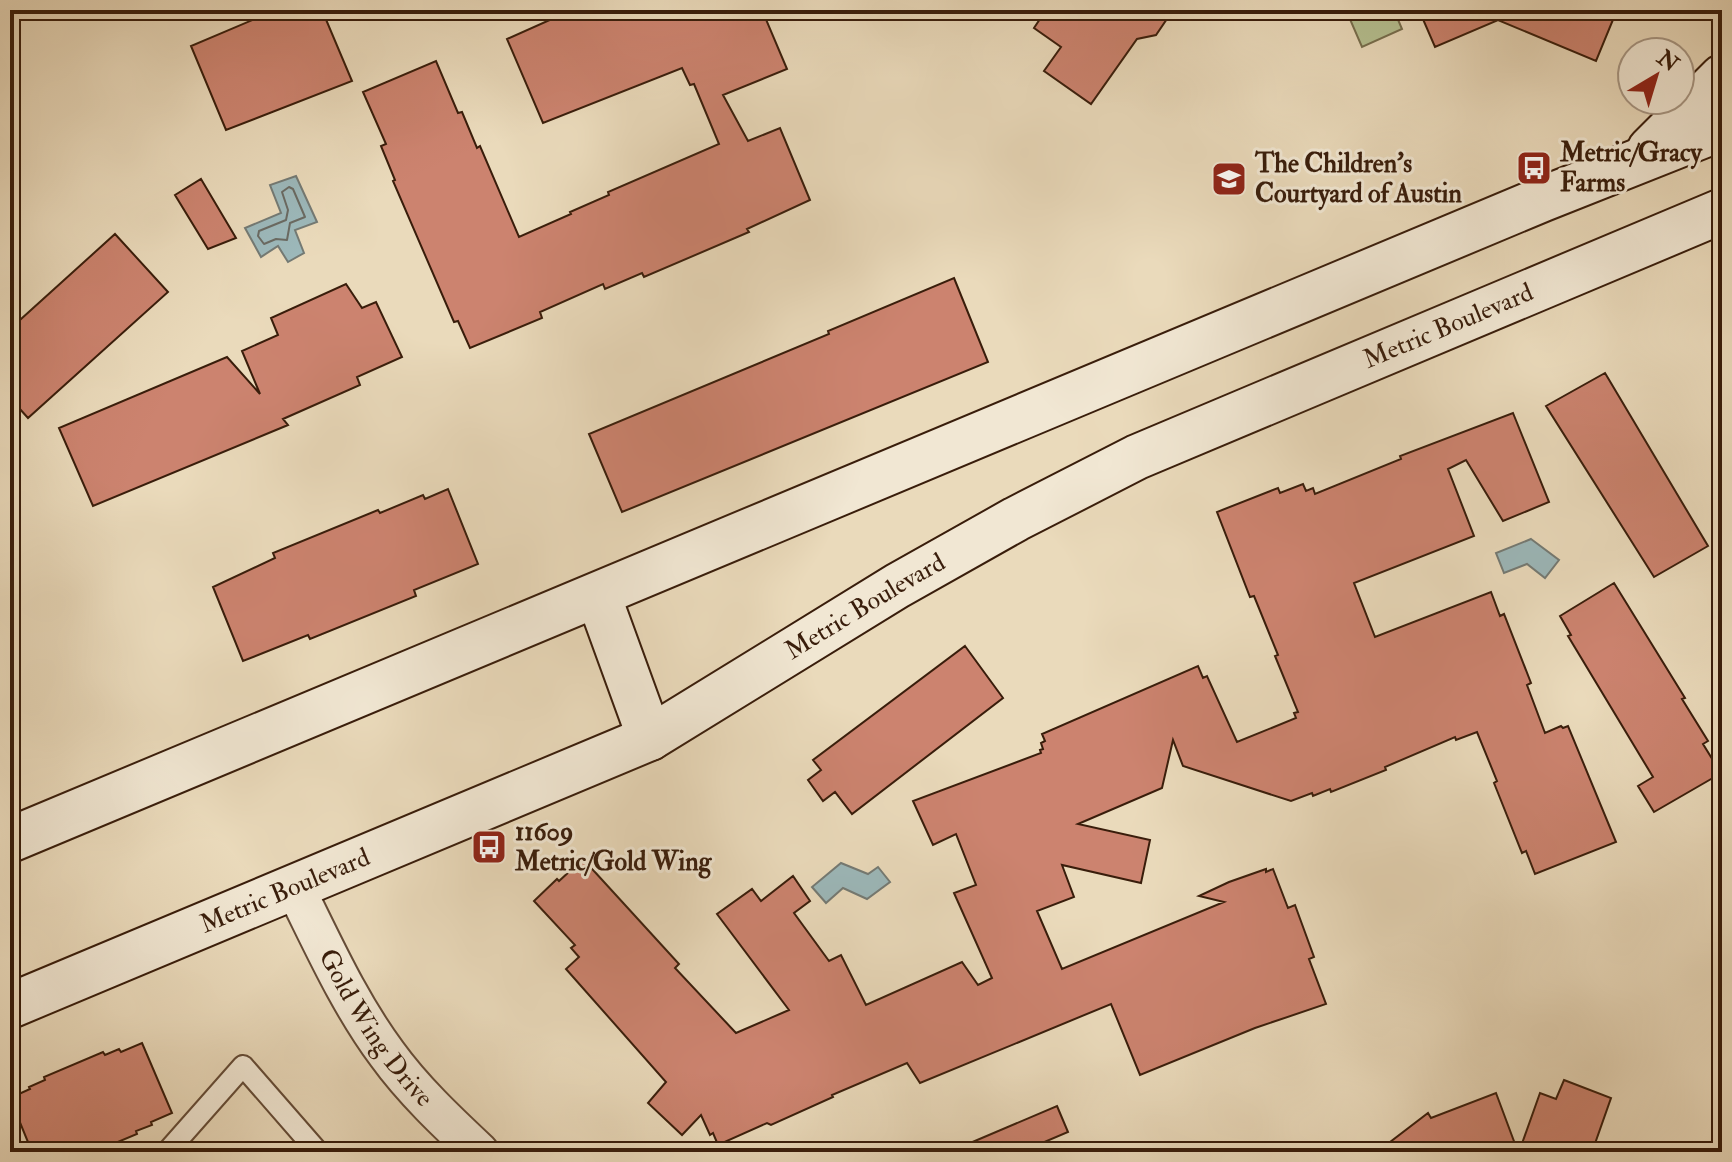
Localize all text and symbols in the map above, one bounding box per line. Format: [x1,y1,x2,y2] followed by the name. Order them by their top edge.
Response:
[1616,36,1696,116] north arrow
[1651,43,1684,78] text: N
[1559,137,1703,199] place label: Metric/Gracy Farms
[1254,148,1463,211] place label: The Children's Courtyard of Austin
[1515,149,1553,187] bus stop icon: Metric/Gracy Farms
[1210,160,1248,198] school or university icon: The Children's Courtyard of Austin
[1359,276,1538,376] street label: Metric Boulevard
[779,546,951,667] street label: Metric Boulevard
[514,816,713,879] place label: 11609 Metric/Gold Wing
[470,828,508,866] bus stop icon: 11609 Metric/Gold Wing
[195,841,375,941] street label: Metric Boulevard
[312,944,440,1114] street label: Gold Wing Drive

